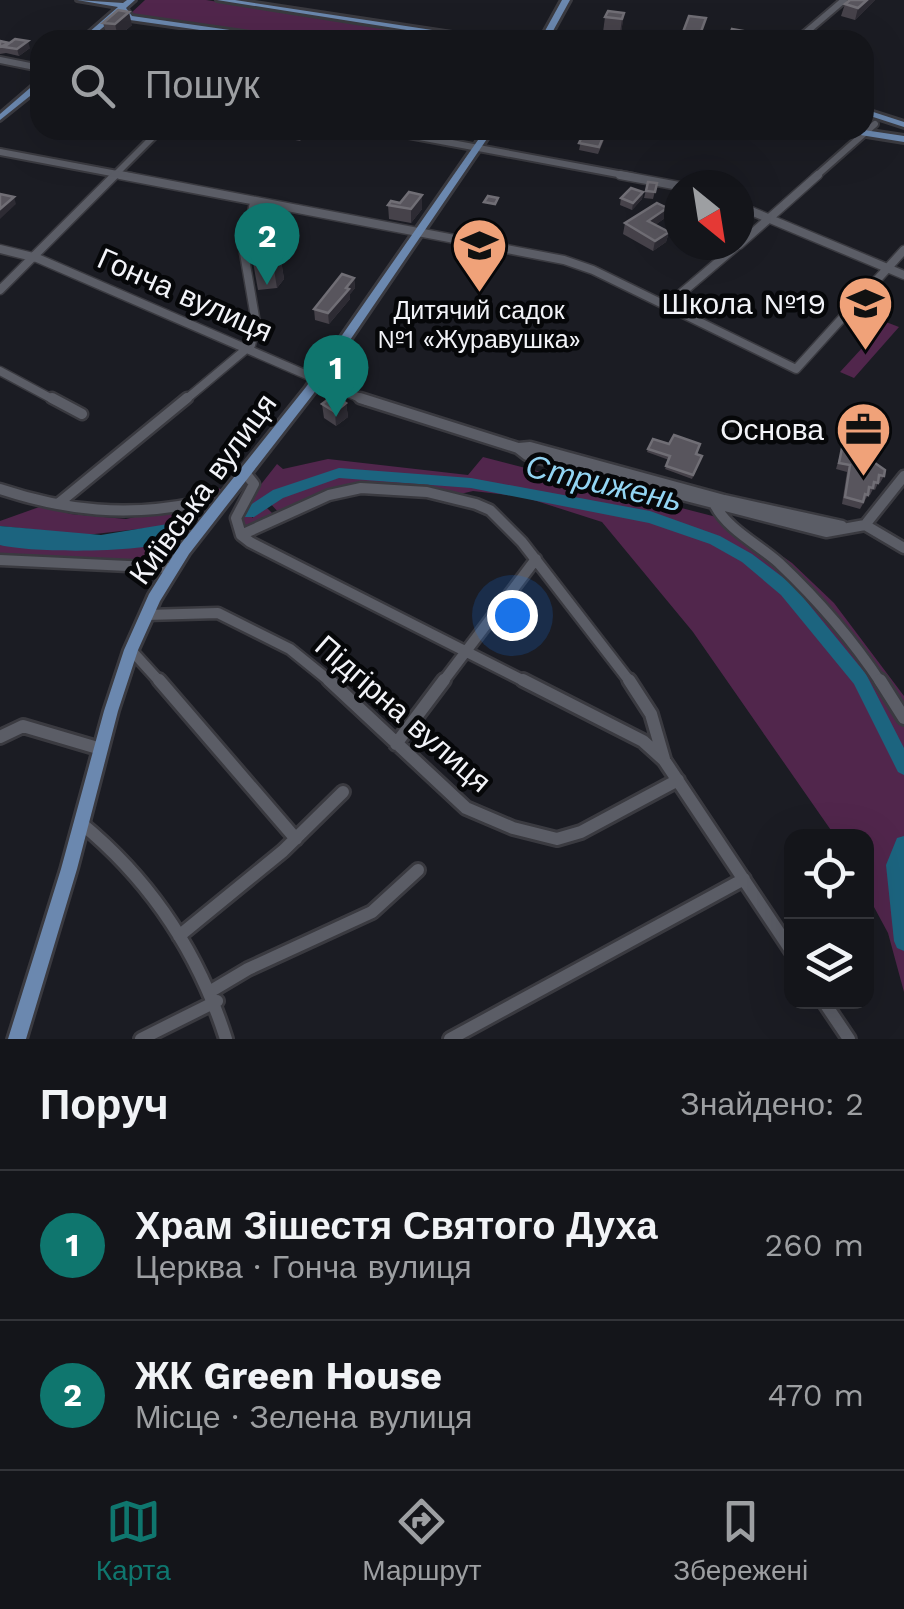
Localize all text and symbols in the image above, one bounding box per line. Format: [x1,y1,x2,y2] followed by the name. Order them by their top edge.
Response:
[30,30,874,140] search box
[65,58,120,113] icon: search
[145,63,260,107] text: Пошук
[664,170,754,260] north arrow
[234,202,300,285] pin: 2
[449,215,509,294] school or university icon: Дитячий садок №1 «Журавушка»
[93,240,278,349] street label: Гонча вулиця
[835,274,895,353] school or university icon: Школа №19
[662,286,826,321] place label: Школа №19
[377,296,581,354] place label: Дитячий садок №1 «Журавушка»
[304,334,368,417] pin: 1
[122,387,283,591] street label: Київська вулиця
[833,400,893,479] office icon: Основа
[720,412,824,447] place label: Основа
[522,447,686,519] water label: Стрижень
[487,590,538,641] your location
[309,628,498,799] street label: Підгірна вулиця
[784,829,874,1009] map controls
[784,829,874,919] button: locate
[784,919,874,1009] button: layers
[40,1080,169,1129] text: Поруч
[680,1085,864,1123] text: Знайдено: 2
[135,1204,658,1248] text: Храм Зішестя Святого Духа
[66,1226,79,1264] text: 1
[765,1226,864,1264] text: 260 m
[135,1248,472,1286] text: Церква · Гонча вулиця
[135,1354,442,1398] text: ЖК Green House
[63,1376,82,1414] text: 2
[767,1376,864,1414] text: 470 m
[135,1398,472,1436] text: Місце · Зелена вулиця
[96,1494,171,1587] tab: Карта
[362,1494,482,1587] tab: Маршрут
[673,1494,808,1587] tab: Збережені

